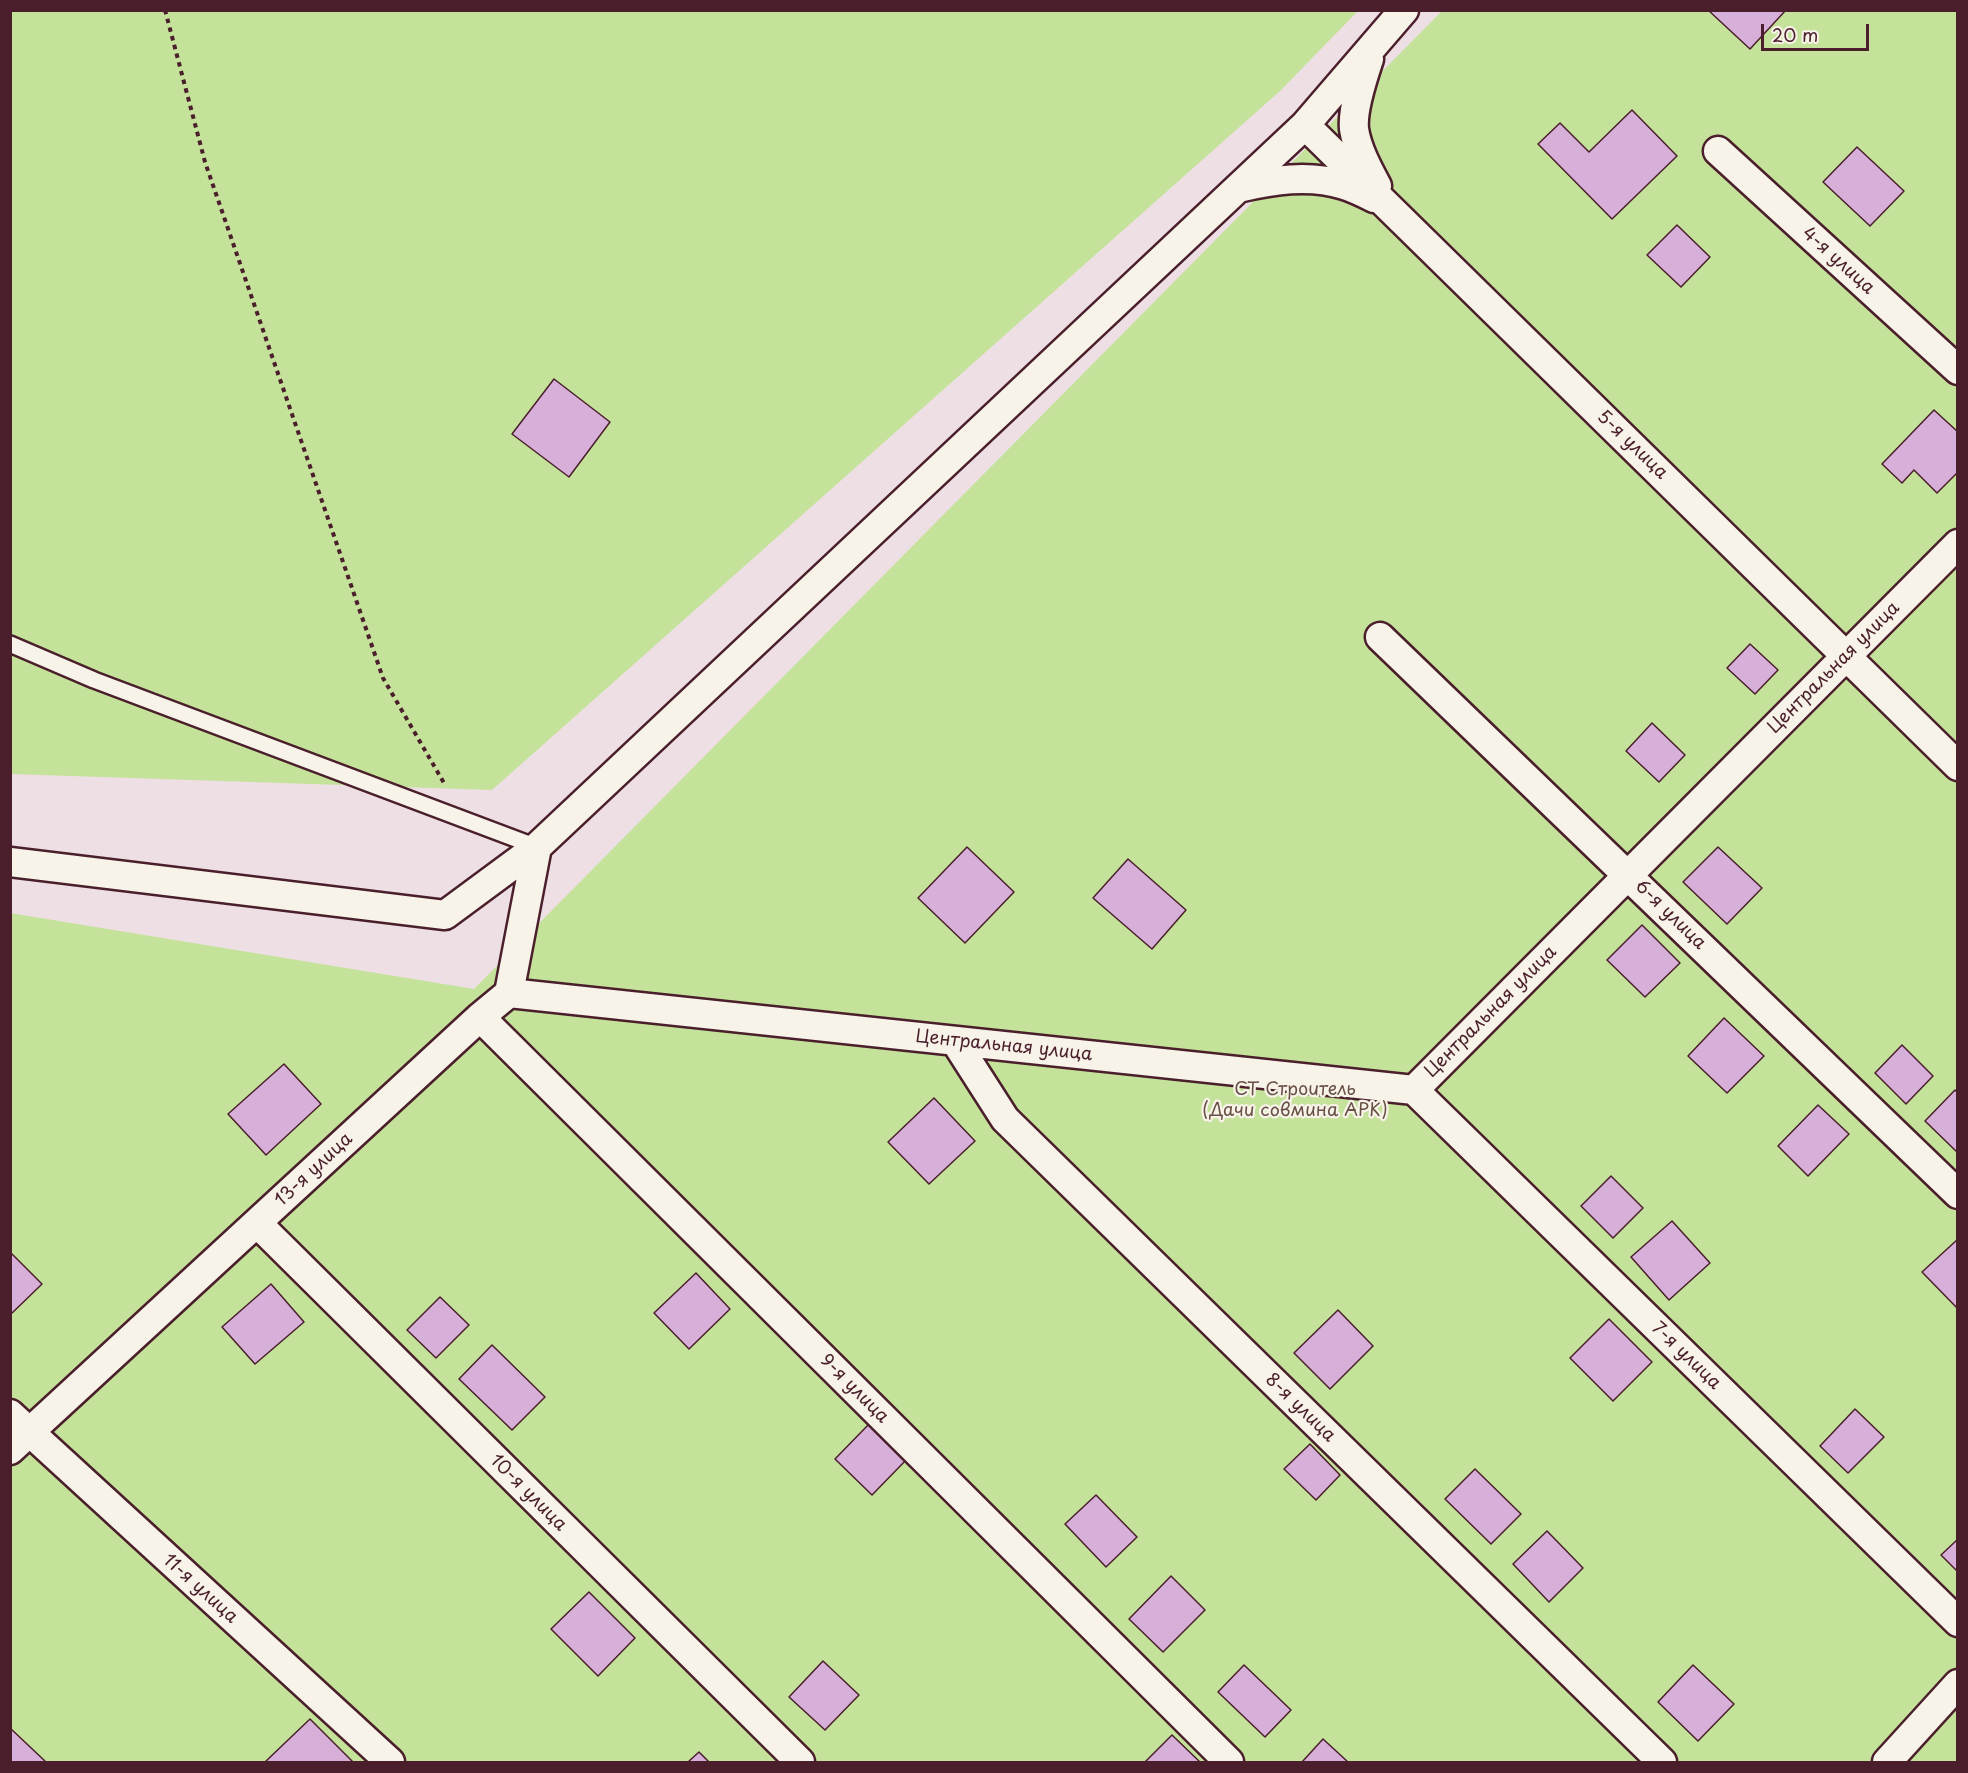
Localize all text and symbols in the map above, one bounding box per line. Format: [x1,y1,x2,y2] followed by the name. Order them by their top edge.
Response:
[1764,12,1872,50] scale bar
[1772,21,1818,48] text: 20 m
[1797,223,1879,299] street label: 4-я улица
[1592,406,1672,484] street label: 5-я улица
[1764,598,1904,738] street label: Центральная улица
[1630,876,1710,954] street label: 6-я улица
[1421,942,1561,1082] street label: Центральная улица
[915,1026,1093,1066] street label: Центральная улица
[1202,1079,1388,1122] park label: СТ Строитель (Дачи совмина АРК)
[271,1129,357,1211] street label: 13-я улица
[1647,1318,1725,1394] street label: 7-я улица
[815,1350,893,1428] street label: 9-я улица
[1260,1369,1340,1447] street label: 8-я улица
[485,1450,571,1536] street label: 10-я улица
[158,1550,242,1628] street label: 11-я улица

